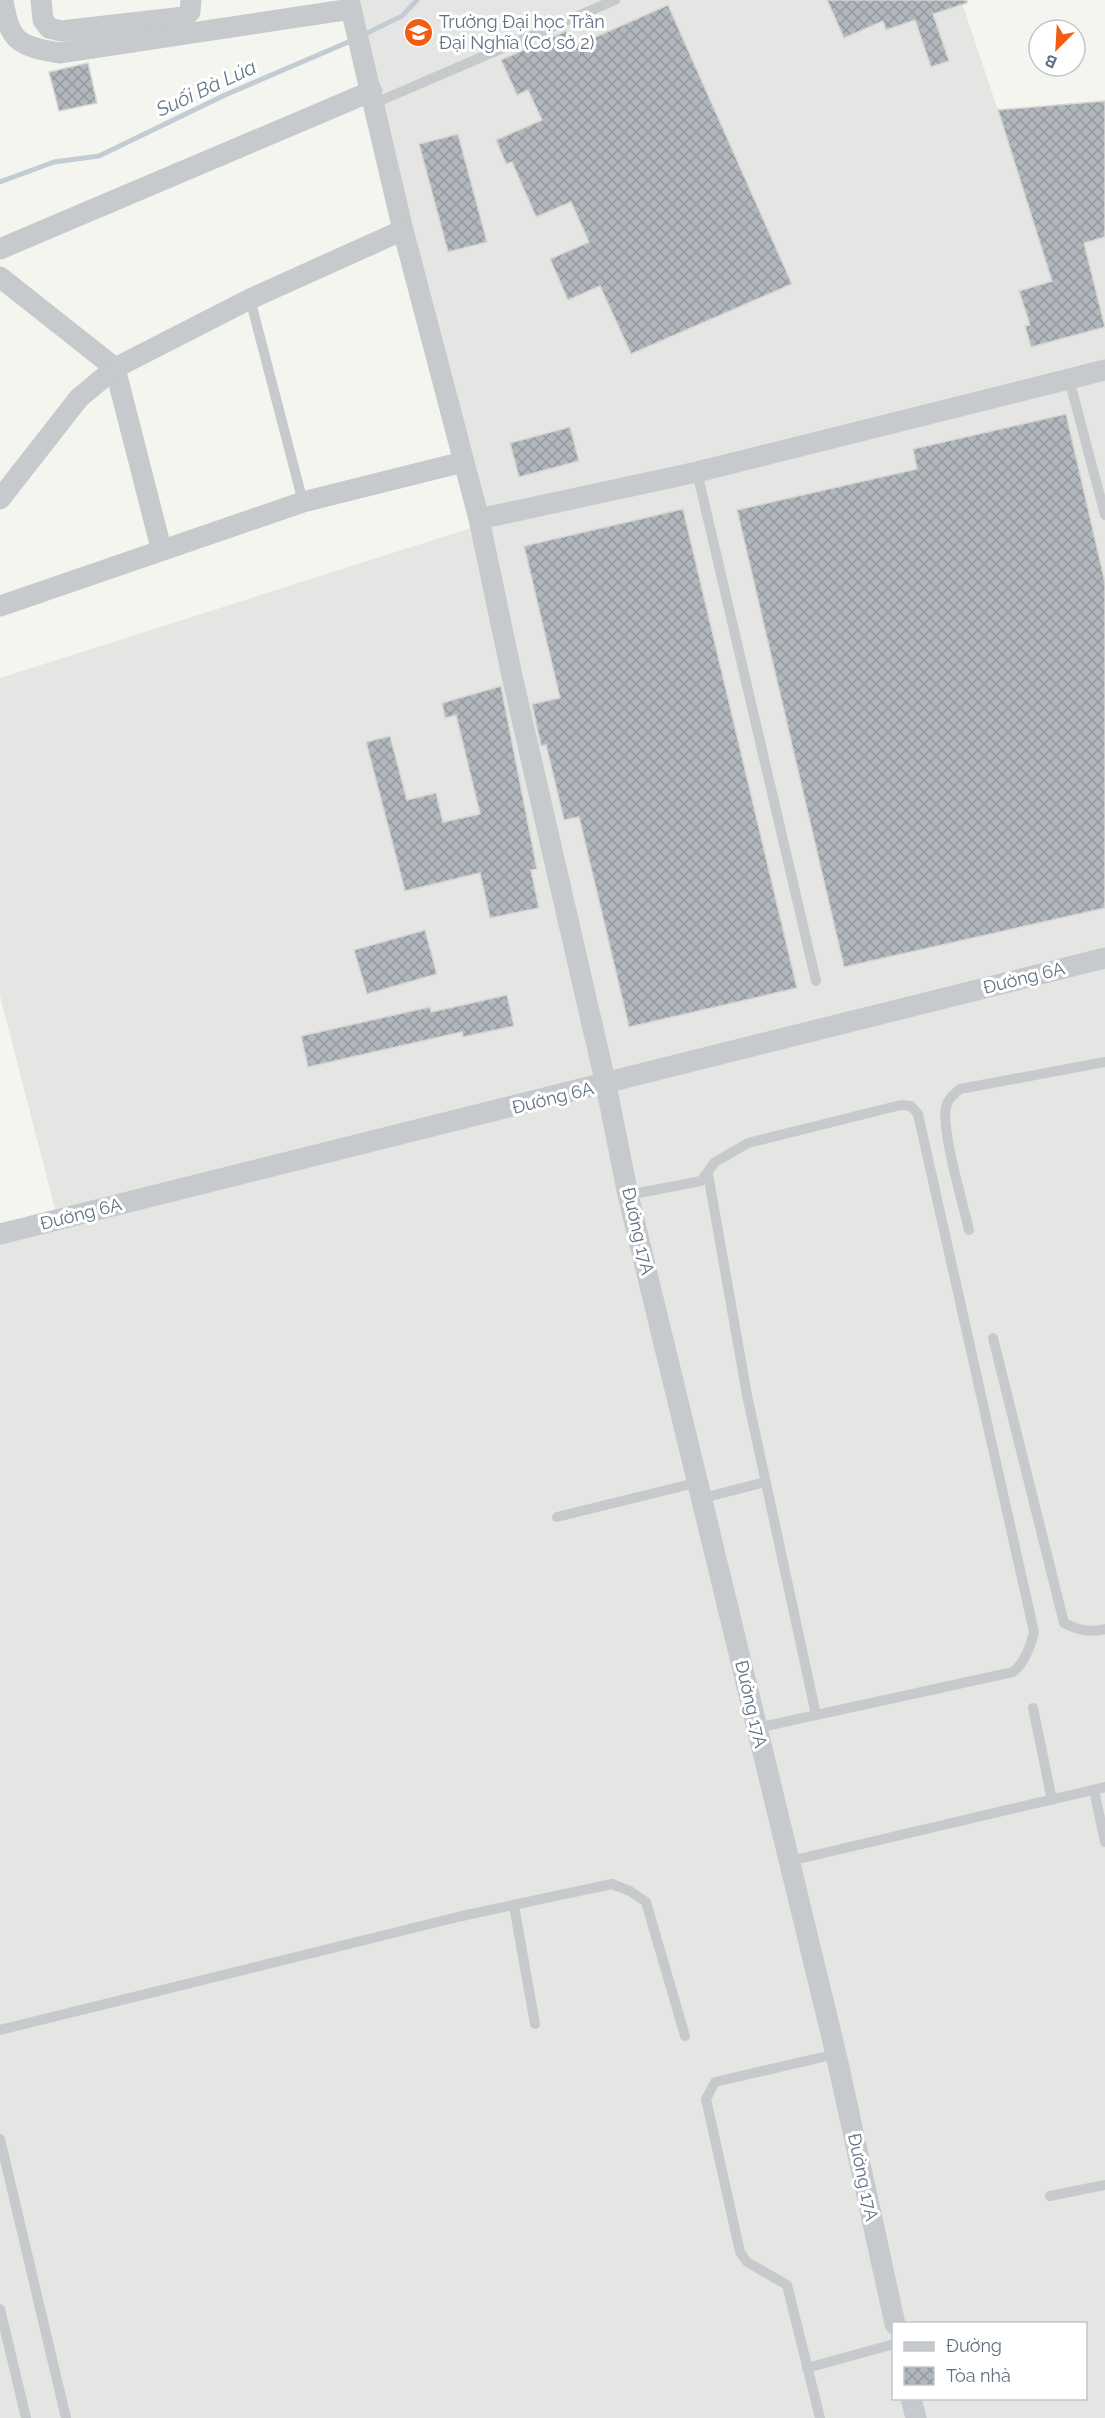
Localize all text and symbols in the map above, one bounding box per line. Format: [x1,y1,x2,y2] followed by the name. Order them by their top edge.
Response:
[439,11,605,53] place label: Trường Đại học Trần Đại Nghĩa (Cơ sở 2)
[402,16,434,48] school or university icon: Trường Đại học Trần Đại Nghĩa (Cơ sở 2)
[1027,18,1087,78] north arrow
[1042,50,1060,72] text: B
[151,54,260,122] water label: Suối Bà Lúa
[981,957,1067,998] street label: Đường 6A
[510,1077,596,1118] street label: Đường 6A
[618,1185,659,1277] street label: Đường 17A
[38,1193,124,1234] street label: Đường 6A
[731,1658,772,1750] street label: Đường 17A
[844,2131,883,2223] street label: Đường 17A
[892,2322,1087,2400] legend
[946,2335,1002,2356] text: Đường
[946,2365,1011,2386] text: Tòa nhà

